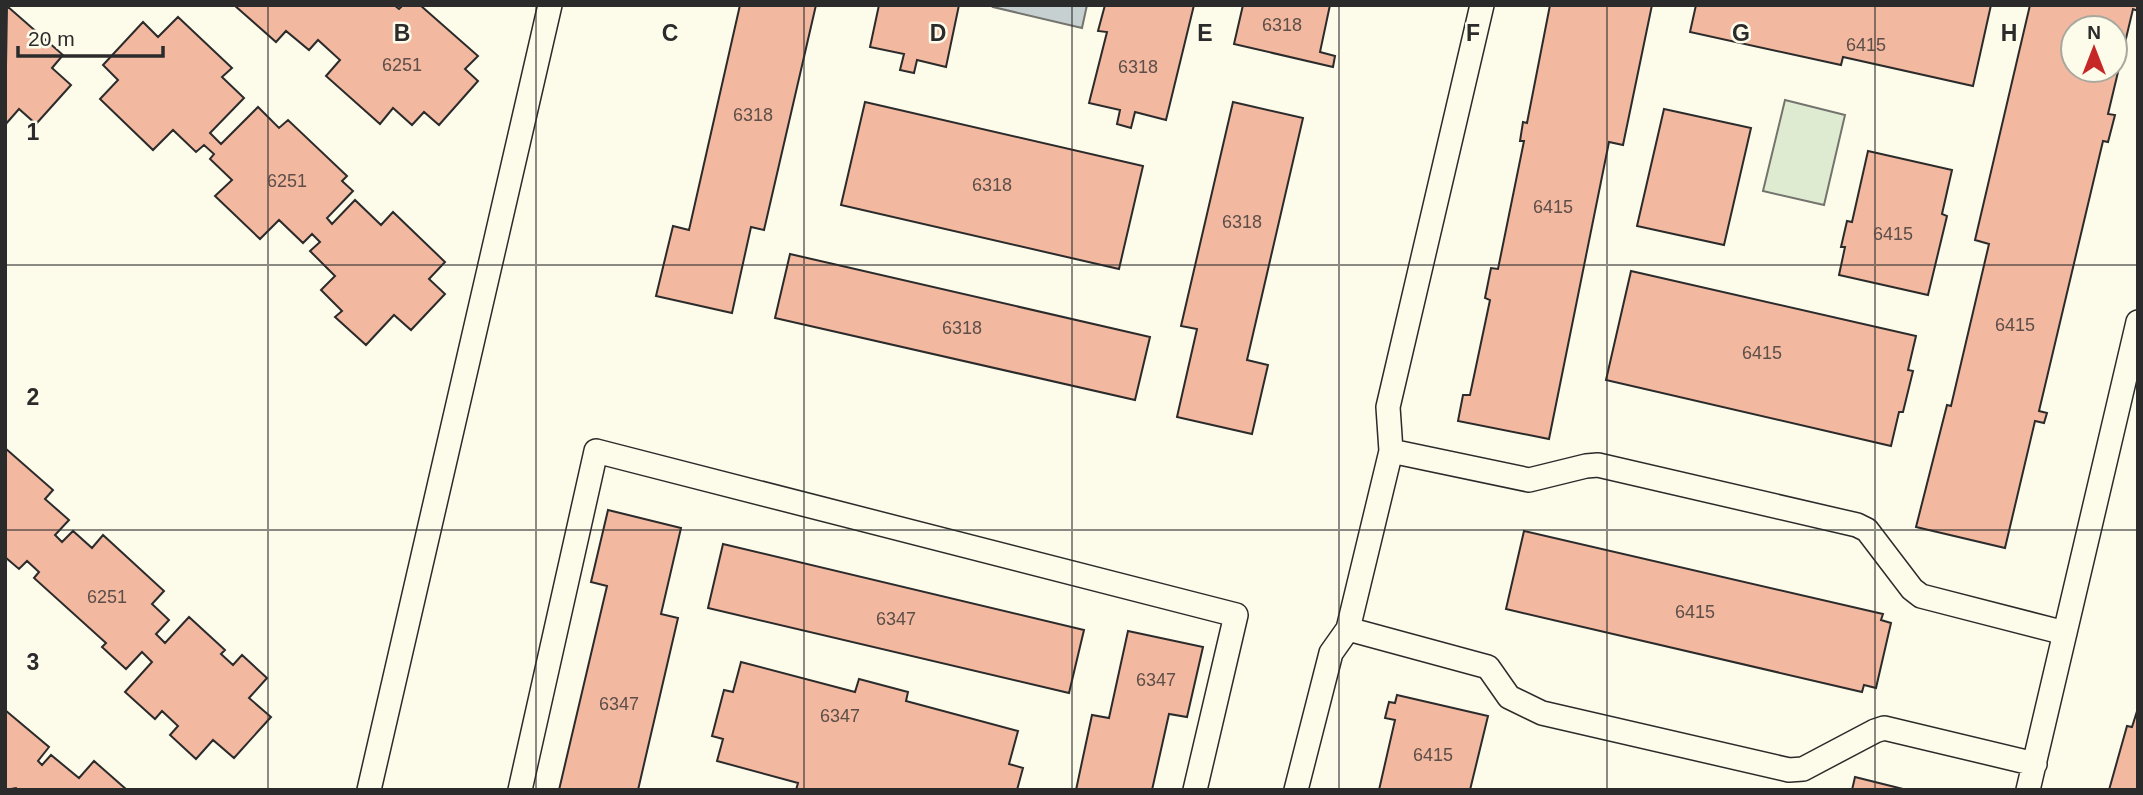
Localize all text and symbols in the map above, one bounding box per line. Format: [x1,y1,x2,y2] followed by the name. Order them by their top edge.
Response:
[18,14,163,58] scale bar
[2059,14,2129,84] north arrow
[1262,15,1302,35] house number: 6318
[394,20,410,46] text: B
[662,20,678,46] text: C
[930,20,946,46] text: D
[1197,20,1213,46] text: E
[1466,20,1480,46] text: F
[1732,20,1750,46] text: G
[2001,20,2017,46] text: H
[2087,22,2101,43] text: N
[28,27,75,50] text: 20 m
[1846,35,1886,55] house number: 6415
[382,55,422,75] house number: 6251
[1118,57,1158,77] house number: 6318
[733,105,773,125] house number: 6318
[27,119,40,145] text: 1
[267,171,307,191] house number: 6251
[972,175,1012,195] house number: 6318
[1533,197,1573,217] house number: 6415
[1222,212,1262,232] house number: 6318
[1873,224,1913,244] house number: 6415
[1995,315,2035,335] house number: 6415
[942,318,982,338] house number: 6318
[1742,343,1782,363] house number: 6415
[27,384,39,410] text: 2
[87,587,127,607] house number: 6251
[1675,602,1715,622] house number: 6415
[876,609,916,629] house number: 6347
[27,649,39,675] text: 3
[1136,670,1176,690] house number: 6347
[599,694,639,714] house number: 6347
[820,706,860,726] house number: 6347
[1413,745,1453,765] house number: 6415

